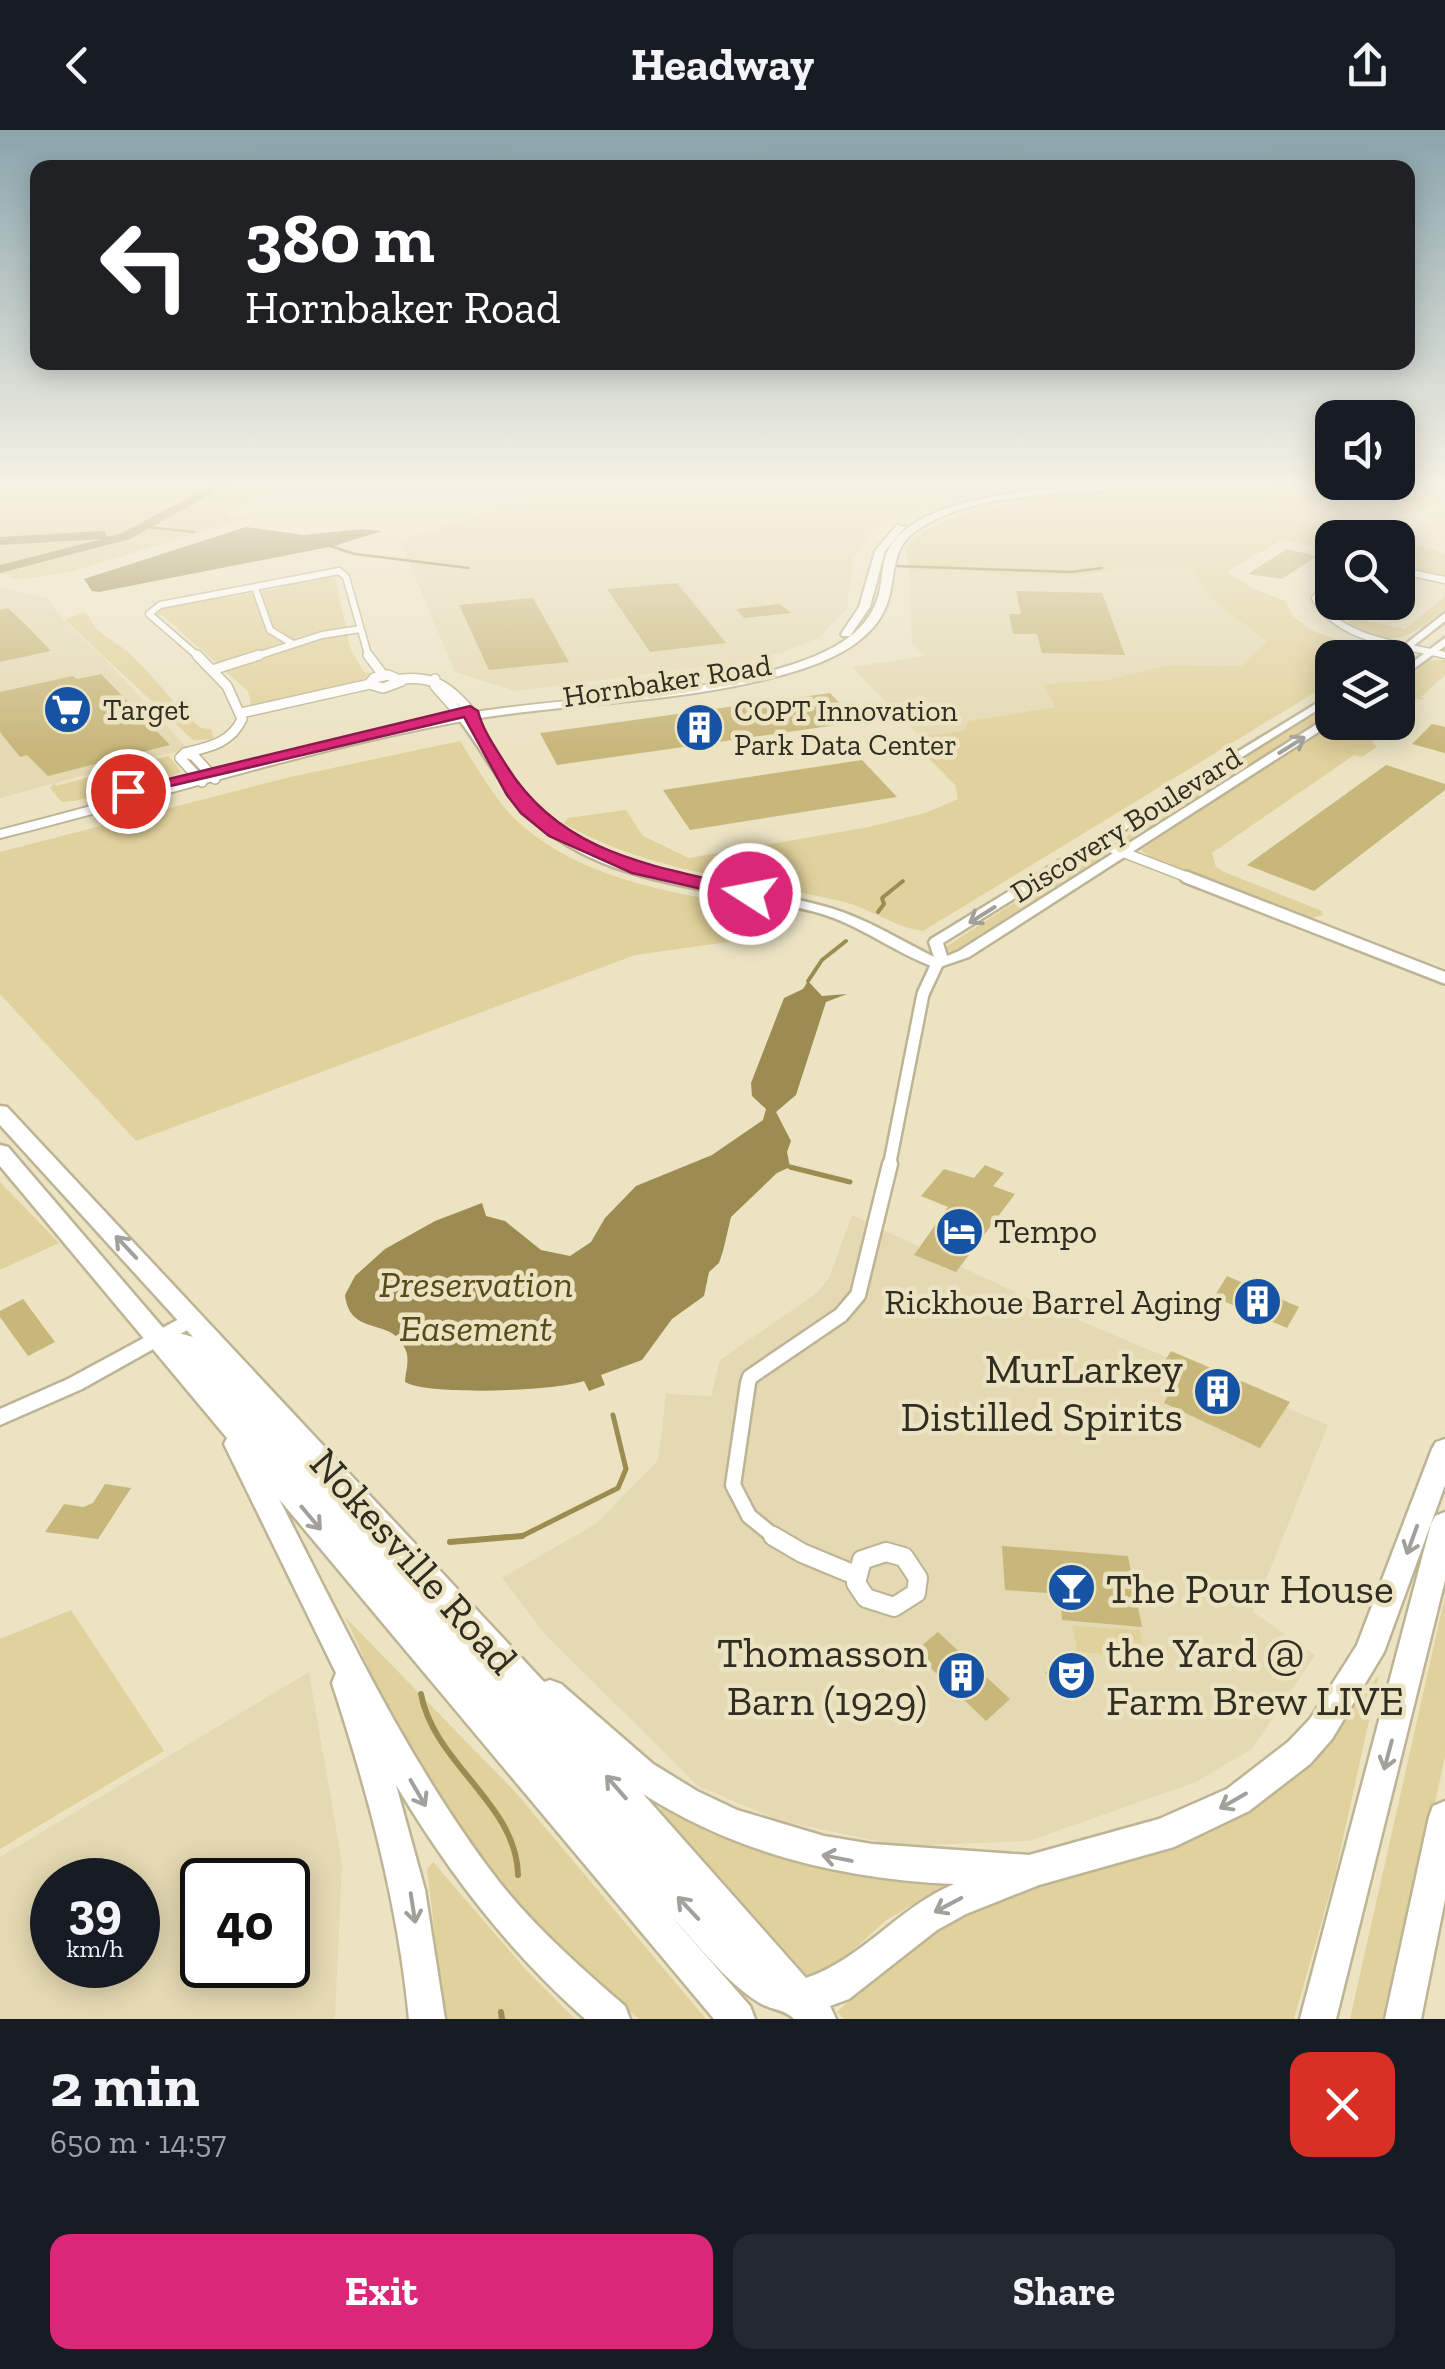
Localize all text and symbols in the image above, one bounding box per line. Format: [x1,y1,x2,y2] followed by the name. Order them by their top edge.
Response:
[50,38,105,93] icon: back
[631,38,814,92] text: Headway
[1340,38,1395,93] icon: share
[245,196,435,280] text: 380 m
[80,200,210,330] icon: left
[245,281,560,335] text: Hornbaker Road
[1315,400,1415,740] map controls
[1315,400,1415,500] button: sound
[1315,520,1415,620] button: search
[1315,640,1415,740] button: layers
[560,647,774,715] street label: Hornbaker Road
[42,684,94,736] supermarket icon: Target
[103,692,190,728] place label: Target
[734,693,958,763] place label: COPT Innovation Park Data Center
[673,702,725,754] building icon: COPT Innovation Park Data Center
[1277,734,1306,755] one-way arrow
[1004,739,1248,910] street label: Discovery Boulevard
[86,749,171,834] pin
[101,764,156,819] icon: arrive
[698,842,802,946] position arrow
[968,904,997,925] one-way arrow
[933,1205,985,1257] hotel icon: Tempo
[994,1210,1097,1252] place label: Tempo
[115,1235,138,1260] one-way arrow
[379,1261,573,1351] water label: Preservation Easement
[1231,1276,1283,1328] building icon: Rickhoue Barrel Aging
[884,1281,1222,1323] place label: Rickhoue Barrel Aging
[901,1343,1184,1442] place label: MurLarkey Distilled Spirits
[1192,1366,1244,1418] building icon: MurLarkey Distilled Spirits
[299,1438,529,1684] street label: Nokesville Road
[300,1505,322,1531] one-way arrow
[1402,1524,1420,1555] one-way arrow
[1045,1562,1097,1614] bar icon: The Pour House
[1106,1563,1394,1614] place label: The Pour House
[717,1627,927,1726] place label: Thomasson Barn (1929)
[1106,1627,1404,1726] place label: the Yard @ Farm Brew LIVE
[936,1650,988,1702] building icon: Thomasson Barn (1929)
[1045,1650,1097,1702] theatre icon: the Yard @ Farm Brew LIVE
[1378,1739,1397,1770] one-way arrow
[604,1775,627,1800] one-way arrow
[408,1779,428,1807] one-way arrow
[1219,1792,1248,1812] one-way arrow
[822,1847,854,1866] one-way arrow
[180,1858,310,1988] speed limit sign: 40
[68,1881,122,1941] text: 39
[404,1891,423,1924] one-way arrow
[676,1896,700,1920] one-way arrow
[934,1896,964,1915] one-way arrow
[66,1933,124,1963] text: km/h
[50,2049,200,2121] text: 2 min
[1290,2052,1395,2157] button: close
[50,2123,226,2161] text: 650 m · 14:57
[50,2234,713,2349] button: Exit
[733,2234,1395,2349] button: Share

